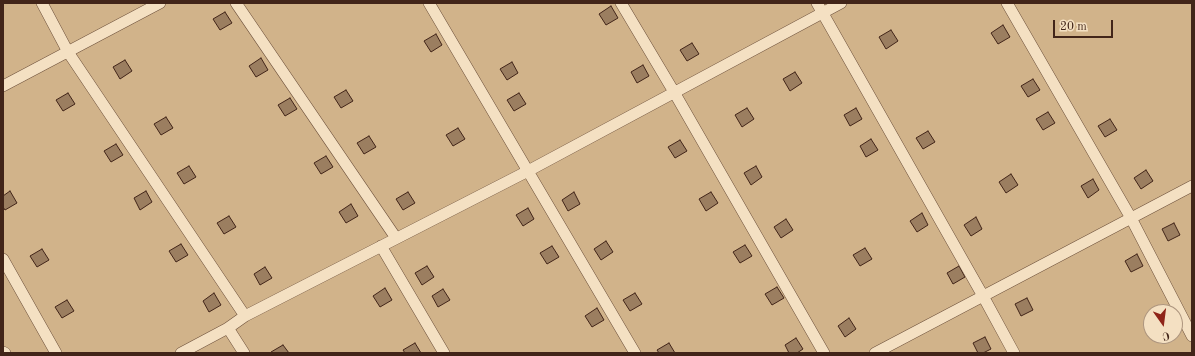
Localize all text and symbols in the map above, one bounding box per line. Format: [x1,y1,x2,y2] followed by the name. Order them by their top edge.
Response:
[1055,12,1115,38] scale bar
[1060,21,1087,33] text: 20 m
[1143,304,1183,344] north arrow
[1161,329,1171,341] text: С

